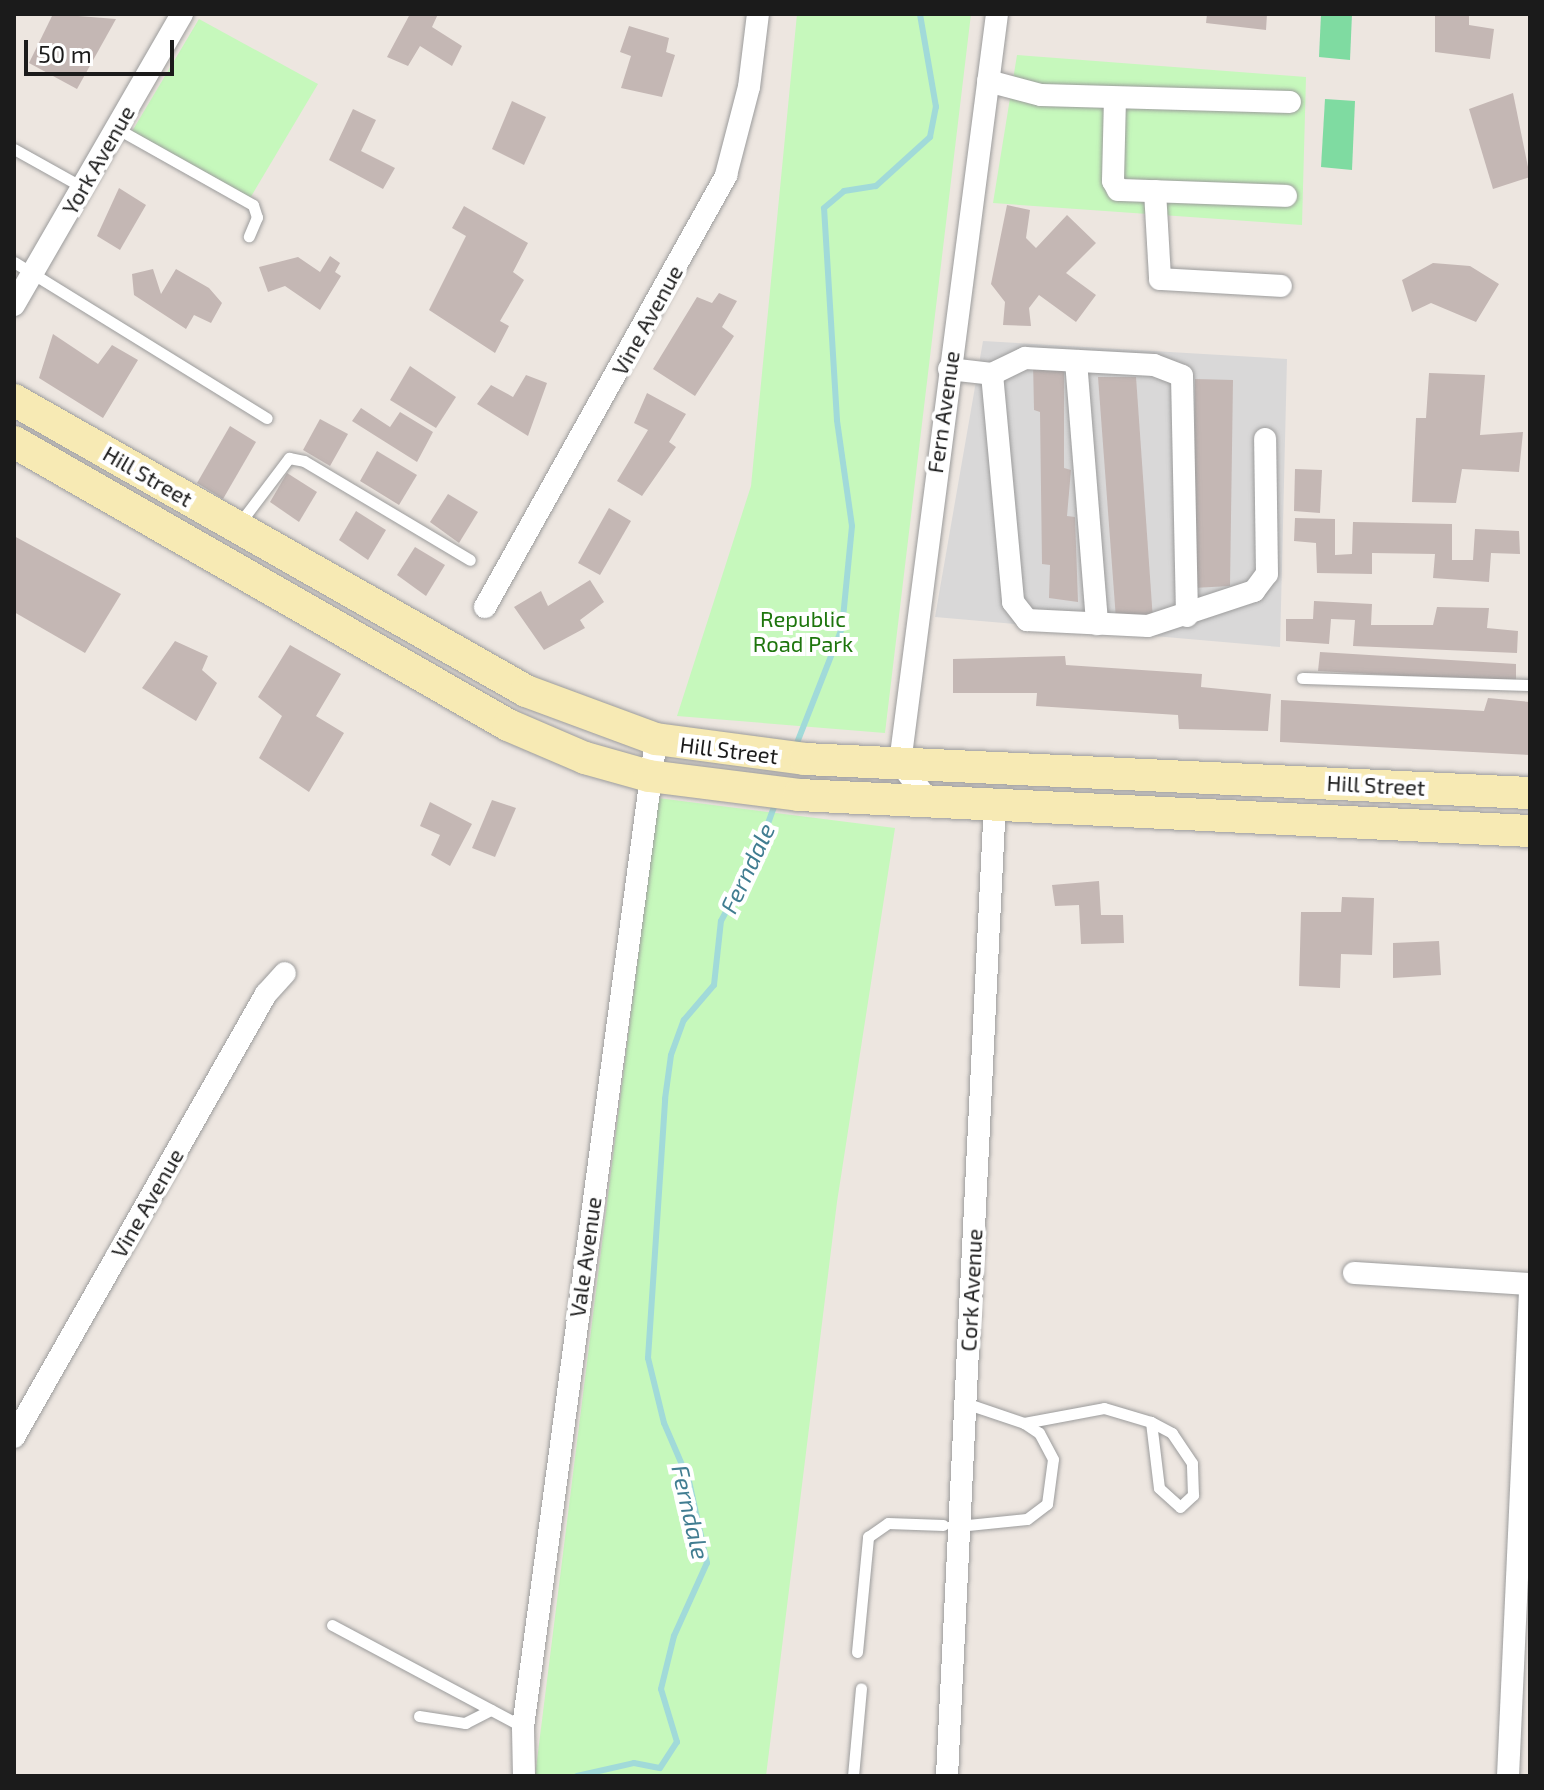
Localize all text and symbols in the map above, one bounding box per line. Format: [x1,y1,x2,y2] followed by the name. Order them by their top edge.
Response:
[28,24,178,74] scale bar
[38,39,92,68] text: 50 m
[56,100,140,220] street label: York Avenue
[606,260,688,380] street label: Vine Avenue
[921,349,965,475] street label: Fern Avenue
[98,440,198,512] street label: Hill Street
[753,605,853,656] park label: Republic Road Park
[678,731,780,769] street label: Hill Street
[1326,769,1426,801] street label: Hill Street
[714,818,780,918] water label: Ferndale
[105,1144,189,1262] street label: Vine Avenue
[563,1195,607,1319] street label: Vale Avenue
[955,1228,987,1352] street label: Cork Avenue
[666,1462,716,1562] water label: Ferndale

